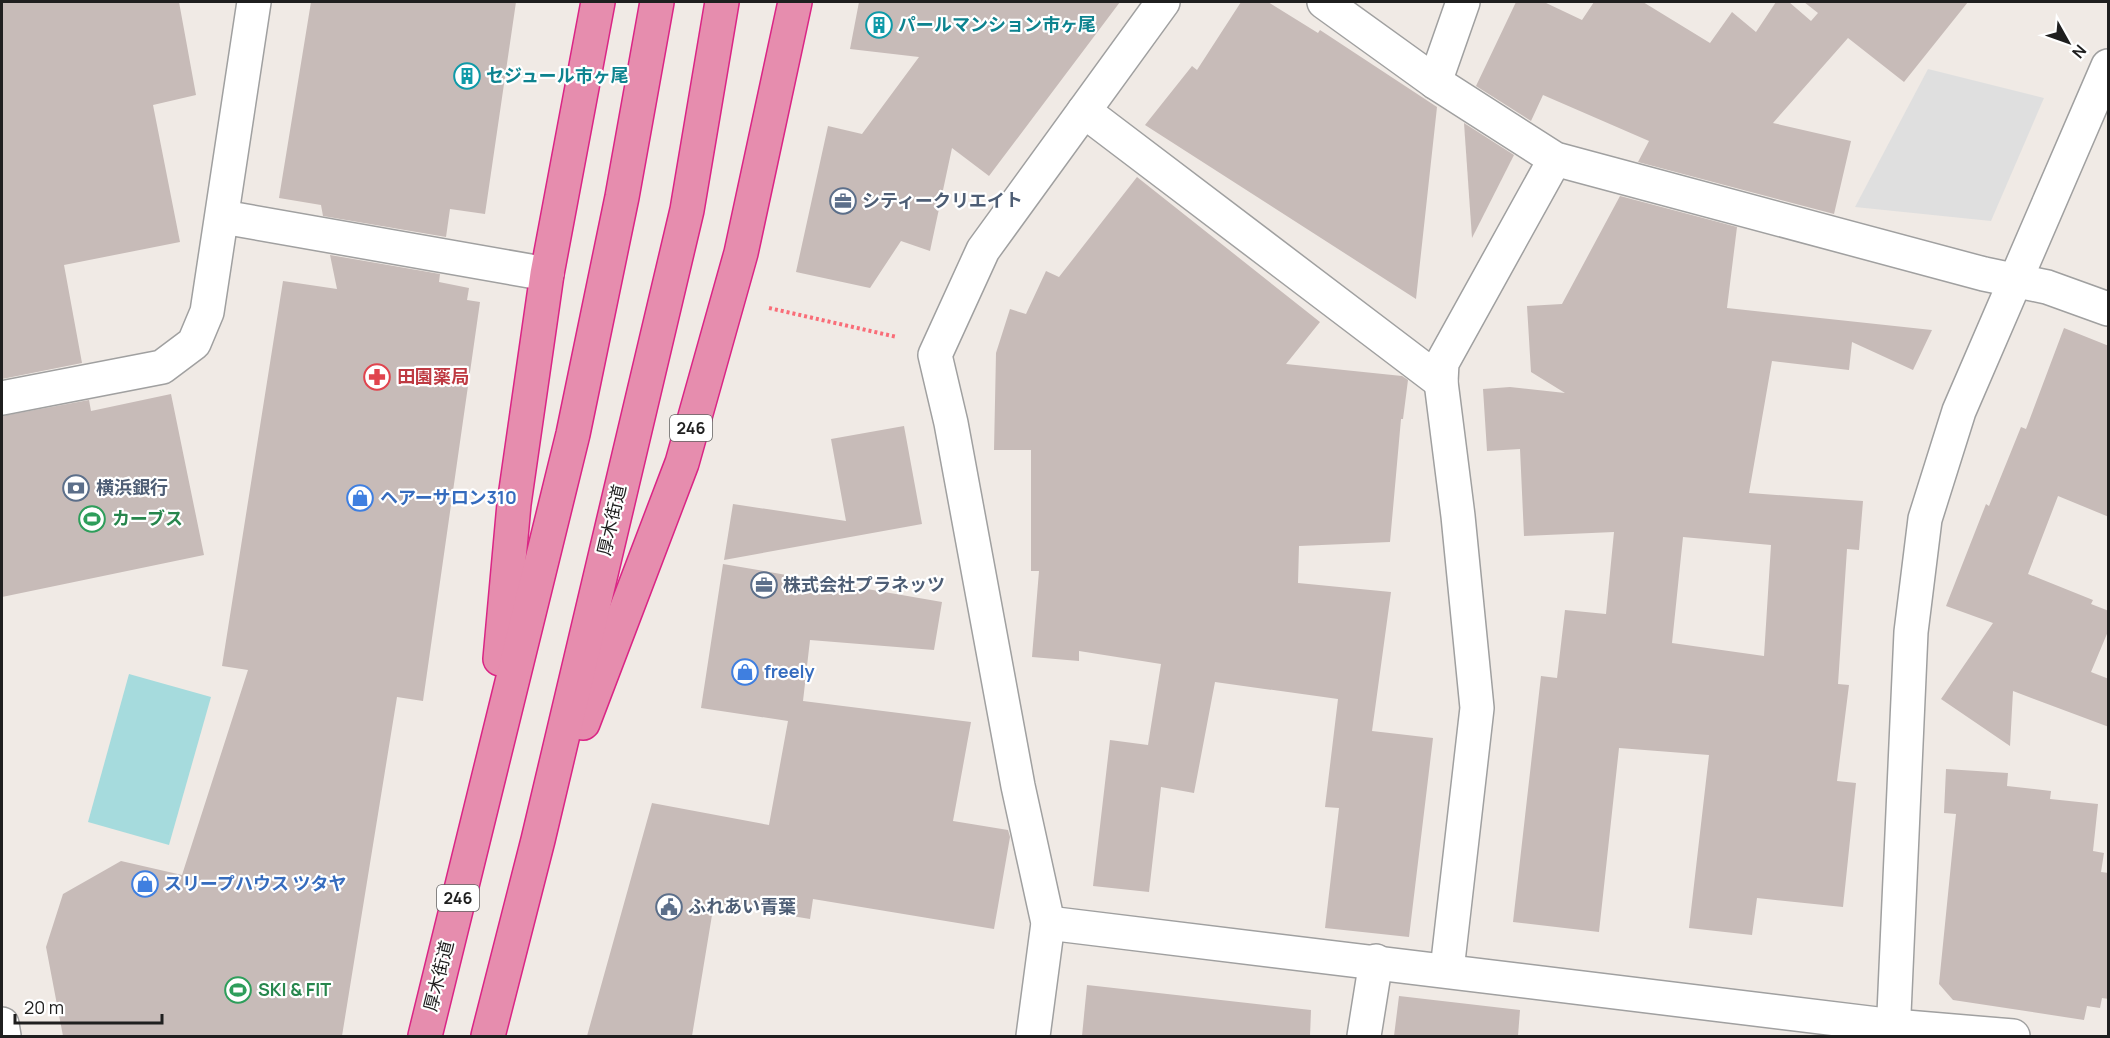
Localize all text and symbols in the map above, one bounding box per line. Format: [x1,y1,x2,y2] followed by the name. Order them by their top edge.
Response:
[864,10,894,40] building icon: パールマンション市ヶ尾
[898,12,1096,36] place label: パールマンション市ヶ尾
[2038,12,2098,72] north arrow
[2067,40,2092,63] text: N
[452,61,482,91] building icon: セジュール市ヶ尾
[486,63,629,87] place label: セジュール市ヶ尾
[828,186,858,216] office icon: シティークリエイト
[862,188,1023,212] place label: シティークリエイト
[362,362,392,392] pharmacy icon: 田園薬局
[397,364,469,388] place label: 田園薬局
[670,415,712,441] road number: 246
[61,473,91,503] bank icon: 横浜銀行
[96,475,168,499] place label: 横浜銀行
[591,482,631,558] street label: 厚木街道
[345,483,375,513] shop icon: ヘアーサロン310
[380,485,517,509] place label: ヘアーサロン310
[77,504,107,534] sports icon: カーブス
[112,506,183,530] place label: カーブス
[749,570,779,600] office icon: 株式会社プラネッツ
[783,572,945,596] place label: 株式会社プラネッツ
[730,657,760,687] shop icon: freely
[764,659,815,683] place label: freely
[130,869,160,899] shop icon: スリープハウス ツタヤ
[164,871,347,895] place label: スリープハウス ツタヤ
[437,885,479,911] road number: 246
[654,892,684,922] public building icon: ふれあい青葉
[688,894,796,918] place label: ふれあい青葉
[418,938,458,1014] street label: 厚木街道
[223,975,253,1005] sports icon: SKI & FIT
[258,977,331,1001] place label: SKI & FIT
[15,987,162,1025] scale bar
[24,995,64,1019] text: 20 m

